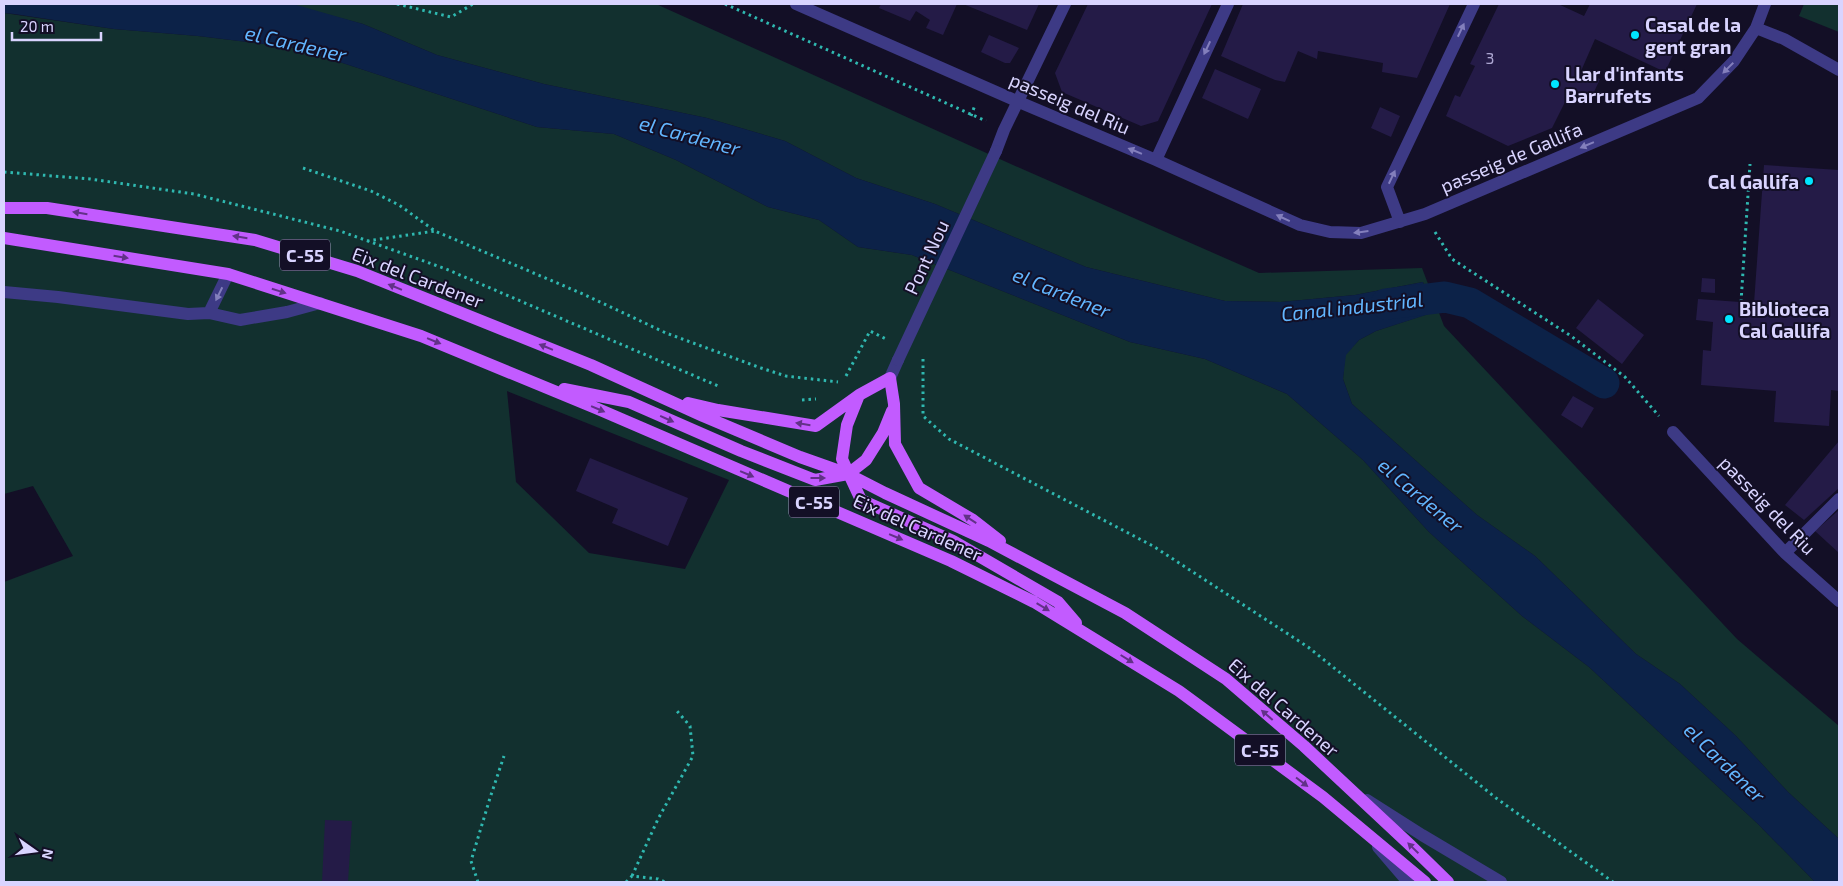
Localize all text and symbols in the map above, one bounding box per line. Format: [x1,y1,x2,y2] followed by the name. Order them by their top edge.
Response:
[12,10,101,42] scale bar
[1645,13,1741,58] place label: Casal de la gent gran
[20,17,54,35] text: 20 m
[243,20,350,67] water label: el Cardener
[1458,23,1466,37] one-way arrow
[1629,29,1641,41] marker: Casal de la gent gran
[1203,41,1211,55] one-way arrow
[1486,48,1494,67] house number: 3
[1722,61,1734,73] one-way arrow
[1565,62,1684,107] place label: Llar d'infants Barrufets
[1006,67,1134,139] street label: passeig del Riu
[1549,78,1561,90] marker: Llar d'infants Barrufets
[637,110,744,160] water label: el Cardener
[1437,117,1585,197] street label: passeig de Gallifa
[1580,141,1594,149] one-way arrow
[1127,147,1142,155] one-way arrow
[1388,170,1396,184] one-way arrow
[1708,170,1799,193] place label: Cal Gallifa
[1803,175,1815,187] marker: Cal Gallifa
[71,209,87,217] one-way arrow
[1276,213,1291,222] one-way arrow
[899,216,953,298] street label: Pont Nou
[1353,228,1369,236] one-way arrow
[232,233,248,241] one-way arrow
[280,240,330,270] road number: C-55
[349,241,487,313] street label: Eix del Cardener
[113,253,129,261] one-way arrow
[1010,261,1115,323] water label: el Cardener
[388,282,402,290] one-way arrow
[214,287,222,301] one-way arrow
[272,287,287,295] one-way arrow
[1280,287,1424,325] water label: Canal industrial
[1739,297,1830,342] place label: Biblioteca Cal Gallifa
[1723,313,1735,325] marker: Biblioteca Cal Gallifa
[427,337,442,345] one-way arrow
[538,343,553,351] one-way arrow
[591,406,605,414] one-way arrow
[660,416,674,424] one-way arrow
[794,419,810,427] one-way arrow
[1715,451,1821,559] street label: passeig del Riu
[1374,453,1469,538] water label: el Cardener
[740,470,754,478] one-way arrow
[811,474,827,482] one-way arrow
[789,487,839,518] road number: C-55
[850,488,986,566] street label: Eix del Cardener
[964,514,977,524] one-way arrow
[889,534,903,542] one-way arrow
[1036,603,1049,612] one-way arrow
[1224,653,1344,761] street label: Eix del Cardener
[1120,654,1133,663] one-way arrow
[1261,709,1274,720] one-way arrow
[1679,717,1771,807] water label: el Cardener
[1235,734,1285,766] road number: C-55
[1295,777,1309,787] one-way arrow
[10,826,60,876] north arrow
[1408,842,1420,854] one-way arrow
[39,847,58,861] text: N

